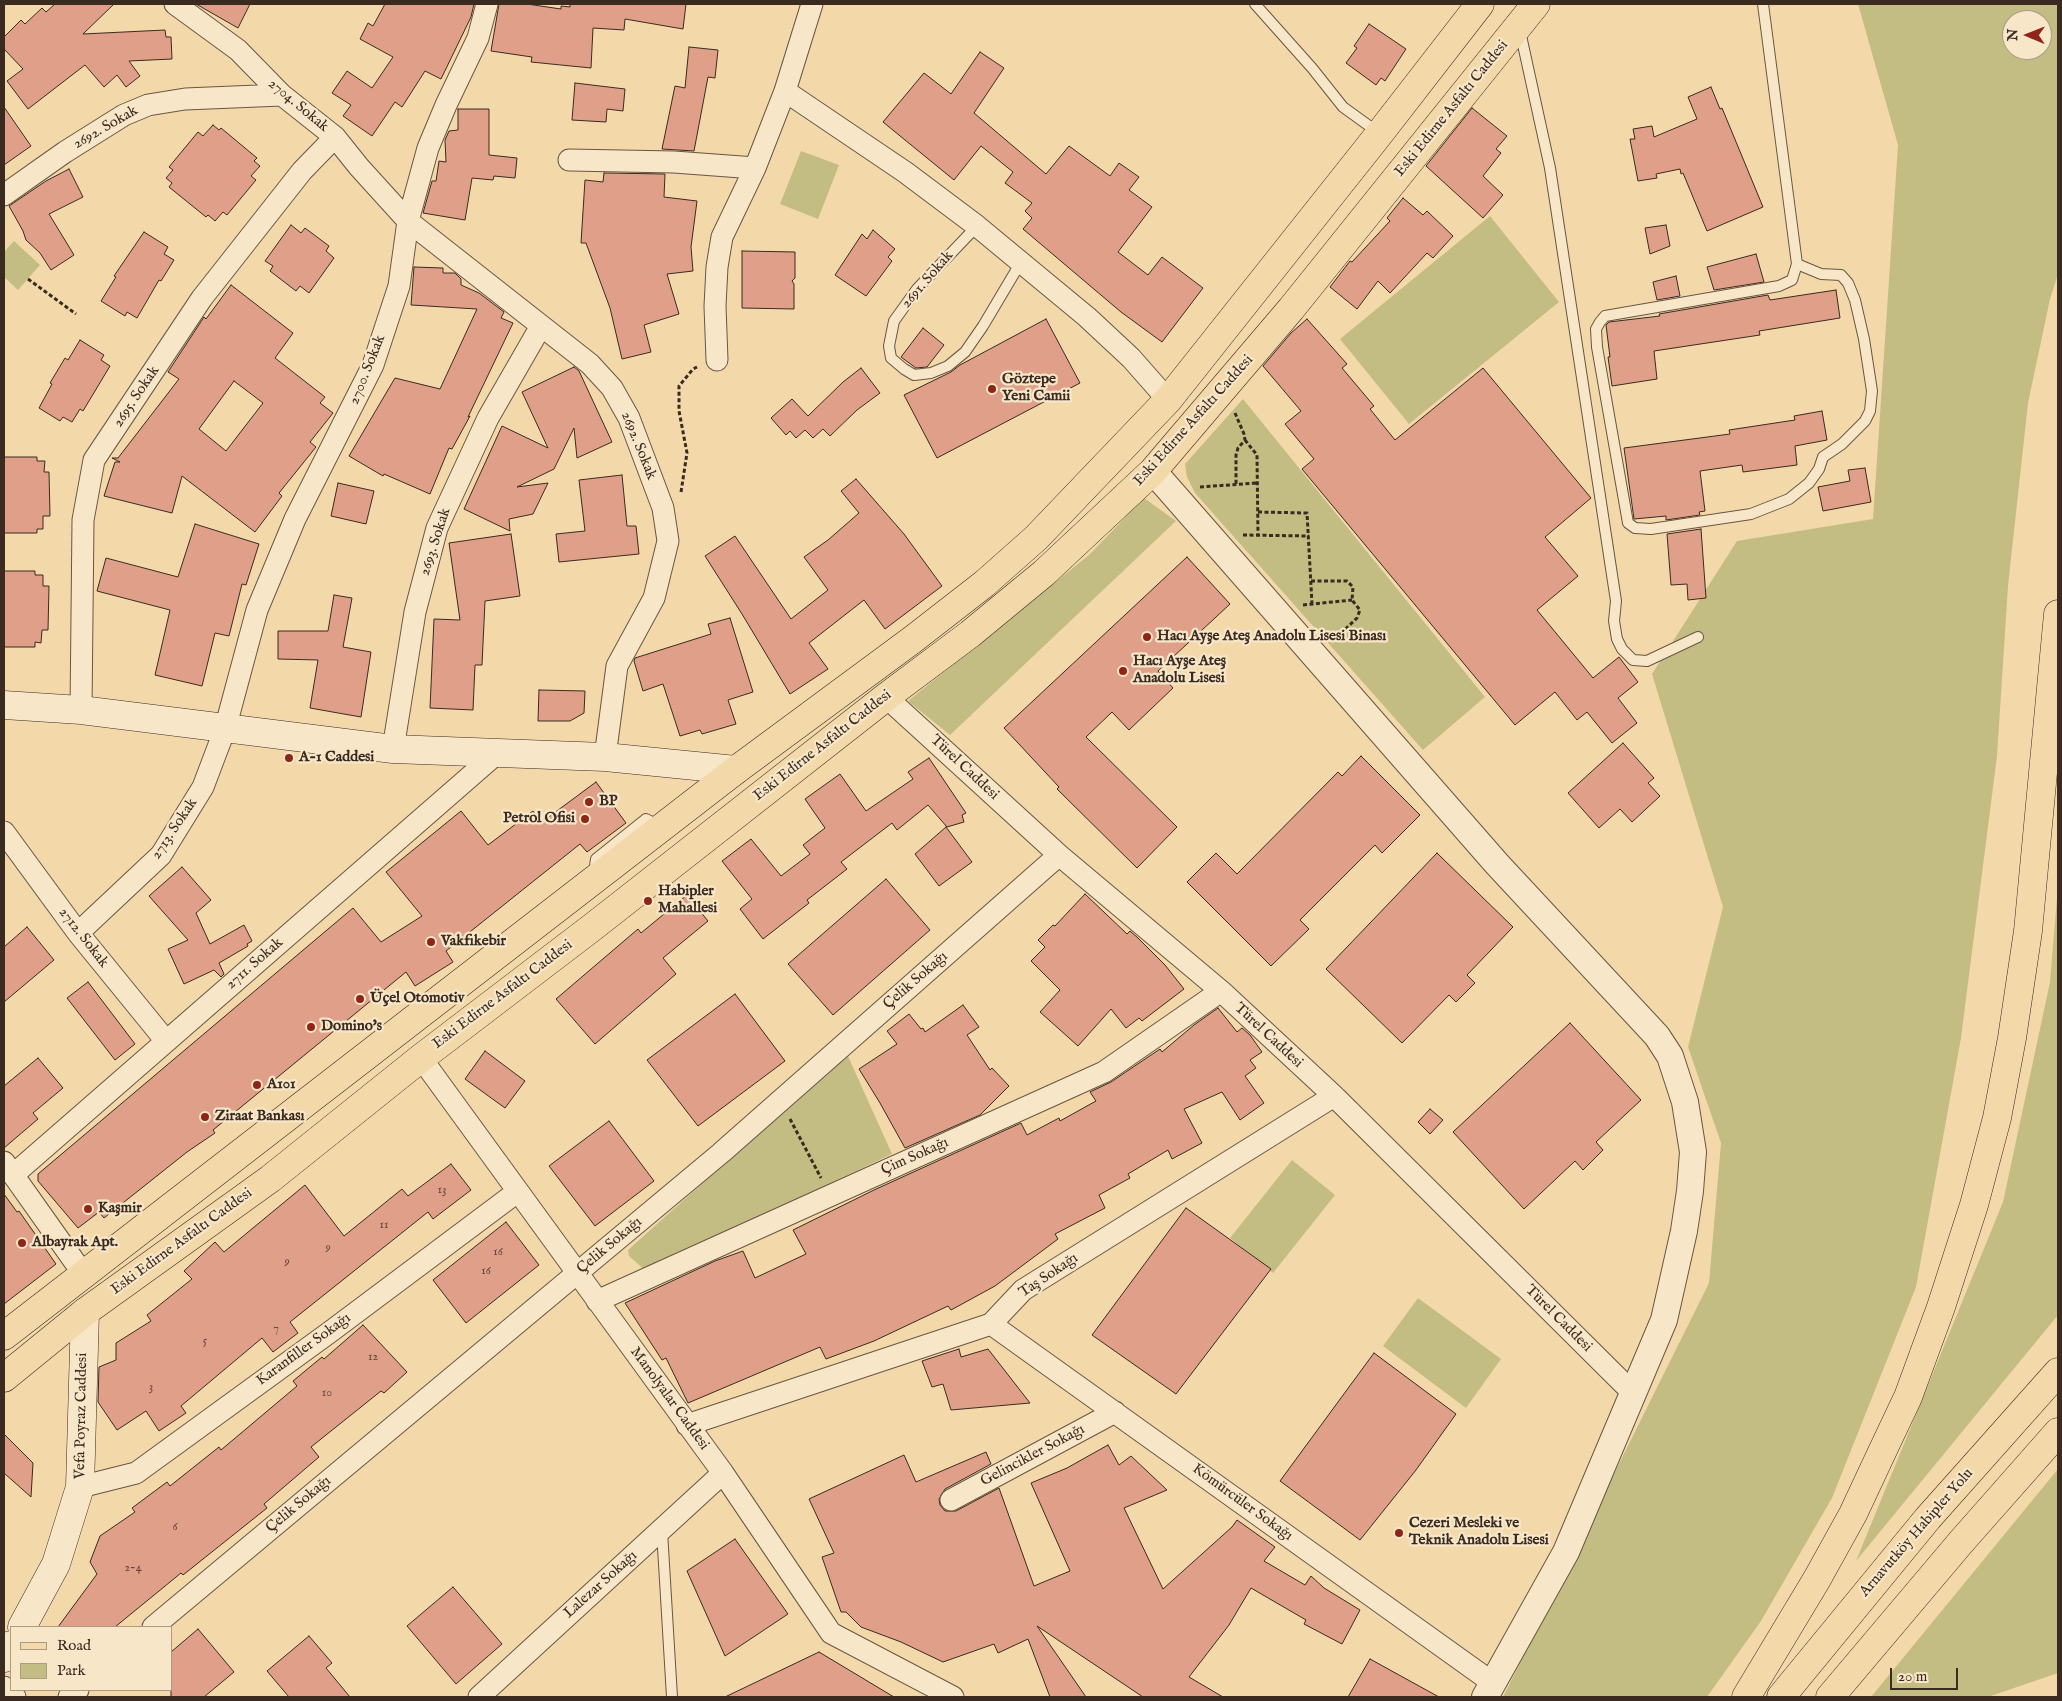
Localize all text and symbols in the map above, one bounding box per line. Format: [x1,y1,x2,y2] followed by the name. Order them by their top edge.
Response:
[2002,10,2052,60] north arrow
[2004,29,2022,41] text: N
[1391,37,1513,181] street label: Eski Edirne Asfaltı Caddesi
[264,75,332,137] street label: 2704. Sokak
[70,102,142,154] street label: 2692. Sokak
[898,248,958,312] street label: 2691. Sokak
[346,333,390,407] street label: 2700. Sokak
[1130,352,1258,490] street label: Eski Edirne Asfaltı Caddesi
[110,363,164,431] street label: 2695. Sokak
[1002,371,1070,406] place label: Göztepe Yeni Camii
[986,383,998,395] marker: Göztepe Yeni Camii
[616,409,660,483] street label: 2692. Sokak
[417,506,455,578] street label: 2693. Sokak
[1157,628,1386,646] place label: Hacı Ayşe Ateş Anadolu Lisesi Binası
[1141,631,1153,643] marker: Hacı Ayşe Ateş Anadolu Lisesi Binası
[1133,653,1226,688] place label: Hacı Ayşe Ateş Anadolu Lisesi
[1117,665,1129,677] marker: Hacı Ayşe Ateş Anadolu Lisesi
[750,686,896,806] street label: Eski Edirne Asfaltı Caddesi
[926,732,1002,804] street label: Türel Caddesi
[299,749,374,767] place label: A-1 Caddesi
[283,752,295,764] marker: A-1 Caddesi
[599,793,618,811] place label: BP
[148,795,202,863] street label: 2713. Sokak
[583,796,595,808] marker: BP
[503,810,575,828] place label: Petrol Ofisi
[579,813,591,825] marker: Petrol Ofisi
[658,883,717,918] place label: Habipler Mahallesi
[642,895,654,907] marker: Habipler Mahallesi
[54,904,112,972] street label: 2712. Sokak
[441,933,506,951] place label: Vakfıkebir
[223,934,287,994] street label: 2711. Sokak
[425,936,437,948] marker: Vakfıkebir
[430,937,576,1053] street label: Eski Edirne Asfaltı Caddesi
[880,948,952,1014] street label: Çelik Sokağı
[370,990,464,1008] place label: Üçel Otomotiv
[354,993,366,1005] marker: Üçel Otomotiv
[1230,1000,1306,1072] street label: Türel Caddesi
[321,1018,382,1036] place label: Domino's
[305,1021,317,1033] marker: Domino's
[267,1076,296,1094] place label: A101
[251,1079,263,1091] marker: A101
[215,1108,305,1126] place label: Ziraat Bankası
[199,1111,211,1123] marker: Ziraat Bankası
[878,1134,952,1180] street label: Çim Sokağı
[438,1184,446,1198] house number: 13
[108,1185,256,1299] street label: Eski Edirne Asfaltı Caddesi
[98,1200,142,1218] place label: Kaşmir
[82,1203,94,1215] marker: Kaşmir
[574,1214,646,1278] street label: Çelik Sokağı
[380,1219,388,1233] house number: 11
[32,1234,118,1252] place label: Albayrak Apt.
[16,1237,28,1249] marker: Albayrak Apt.
[325,1242,331,1256] house number: 9
[493,1246,503,1260] house number: 16
[1016,1250,1082,1302] street label: Taş Sokağı
[284,1256,290,1270] house number: 9
[481,1265,491,1279] house number: 16
[1521,1282,1595,1356] street label: Türel Caddesi
[253,1310,355,1390] street label: Karanfiller Sokağı
[273,1323,279,1337] house number: 7
[203,1335,207,1349] house number: 5
[626,1344,712,1454] street label: Manolyalar Caddesi
[368,1351,378,1365] house number: 12
[72,1353,92,1479] street label: Vefa Poyraz Caddesi
[149,1381,153,1395] house number: 3
[322,1387,332,1401] house number: 10
[978,1421,1088,1491] street label: Gelincikler Sokağı
[1188,1460,1296,1546] street label: Kömürcüler Sokağı
[1856,1465,1978,1601] street label: Arnavutköy Habipler Yolu
[263,1473,335,1537] street label: Çelik Sokağı
[1409,1515,1549,1550] place label: Cezeri Mesleki ve Teknik Anadolu Lisesi
[172,1521,178,1535] house number: 6
[1393,1527,1405,1539] marker: Cezeri Mesleki ve Teknik Anadolu Lisesi
[561,1547,641,1623] street label: Lalezar Sokağı
[124,1562,142,1576] house number: 2-4
[10,1626,172,1691] legend
[57,1636,91,1655] text: Road
[1892,1658,1960,1690] scale bar
[57,1661,86,1680] text: Park
[1898,1667,1927,1686] text: 20 m

